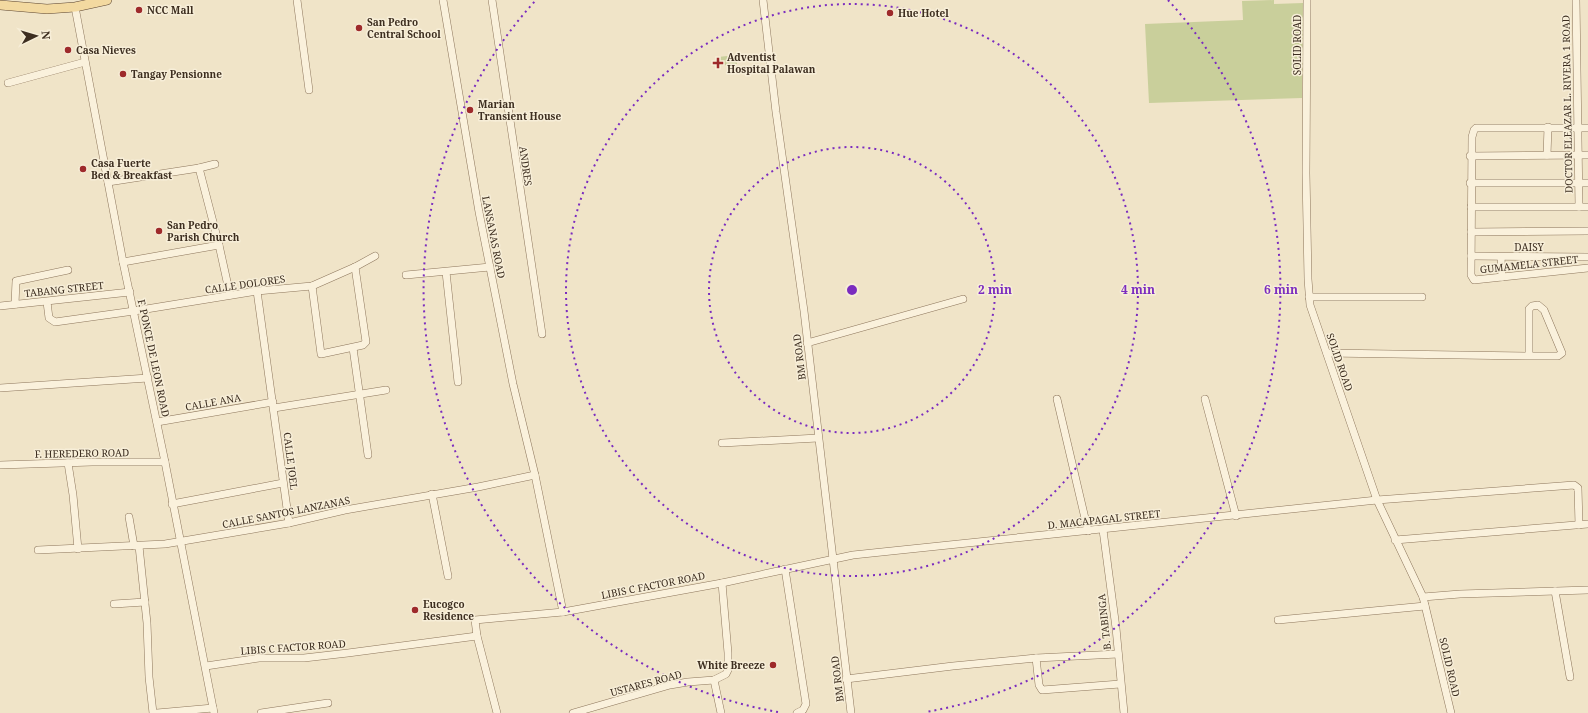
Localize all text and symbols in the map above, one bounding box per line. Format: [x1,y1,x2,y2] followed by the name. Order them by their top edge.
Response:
[147,3,194,17] place label: NCC Mall
[134,5,144,15] marker: NCC Mall
[898,6,949,20] place label: Hue Hotel
[885,8,895,18] marker: Hue Hotel
[367,15,441,41] place label: San Pedro Central School
[1290,15,1304,75] street label: SOLID ROAD
[1558,15,1576,193] street label: DOCTOR ELEAZAR L. RIVERA 1 ROAD
[16,16,56,56] north arrow
[354,23,364,33] marker: San Pedro Central School
[39,30,54,40] text: N
[76,43,136,57] place label: Casa Nieves
[63,45,73,55] marker: Casa Nieves
[727,50,816,76] place label: Adventist Hospital Palawan
[712,57,724,69] marker: Adventist Hospital Palawan
[131,67,222,81] place label: Tangay Pensionne
[118,69,128,79] marker: Tangay Pensionne
[478,97,561,123] place label: Marian Transient House
[465,105,475,115] marker: Marian Transient House
[516,145,536,187] street label: ANDRES
[91,156,172,182] place label: Casa Fuerte Bed & Breakfast
[78,164,88,174] marker: Casa Fuerte Bed & Breakfast
[479,195,509,279] street label: LANSANAS ROAD
[167,218,240,244] place label: San Pedro Parish Church
[154,226,164,236] marker: San Pedro Parish Church
[1514,240,1544,254] street label: DAISY
[1479,252,1579,276] street label: GUMAMELA STREET
[204,271,286,297] street label: CALLE DOLORES
[24,278,104,300] street label: TABANG STREET
[978,281,1012,298] text: 2 min
[1121,281,1155,298] text: 4 min
[1264,281,1298,298] text: 6 min
[845,283,859,297] centre of rings
[135,298,173,418] street label: F. PONCE DE LEON ROAD
[1324,331,1356,393] street label: SOLID ROAD
[789,333,809,381] street label: BM ROAD
[184,390,243,414] street label: CALLE ANA
[281,431,301,491] street label: CALLE JOEL
[35,445,129,461] street label: F. HEREDERO ROAD
[221,493,351,531] street label: CALLE SANTOS LANZANAS
[1047,506,1161,532] street label: D. MACAPAGAL STREET
[600,568,706,602] street label: LIBIS C FACTOR ROAD
[1094,592,1114,651] street label: B. TABINGA
[423,597,474,623] place label: Eucogco Residence
[410,605,420,615] marker: Eucogco Residence
[240,636,346,658] street label: LIBIS C FACTOR ROAD
[1436,636,1464,698] street label: SOLID ROAD
[827,655,847,703] street label: BM ROAD
[697,658,765,672] place label: White Breeze
[768,660,778,670] marker: White Breeze
[609,667,683,699] street label: USTARES ROAD

